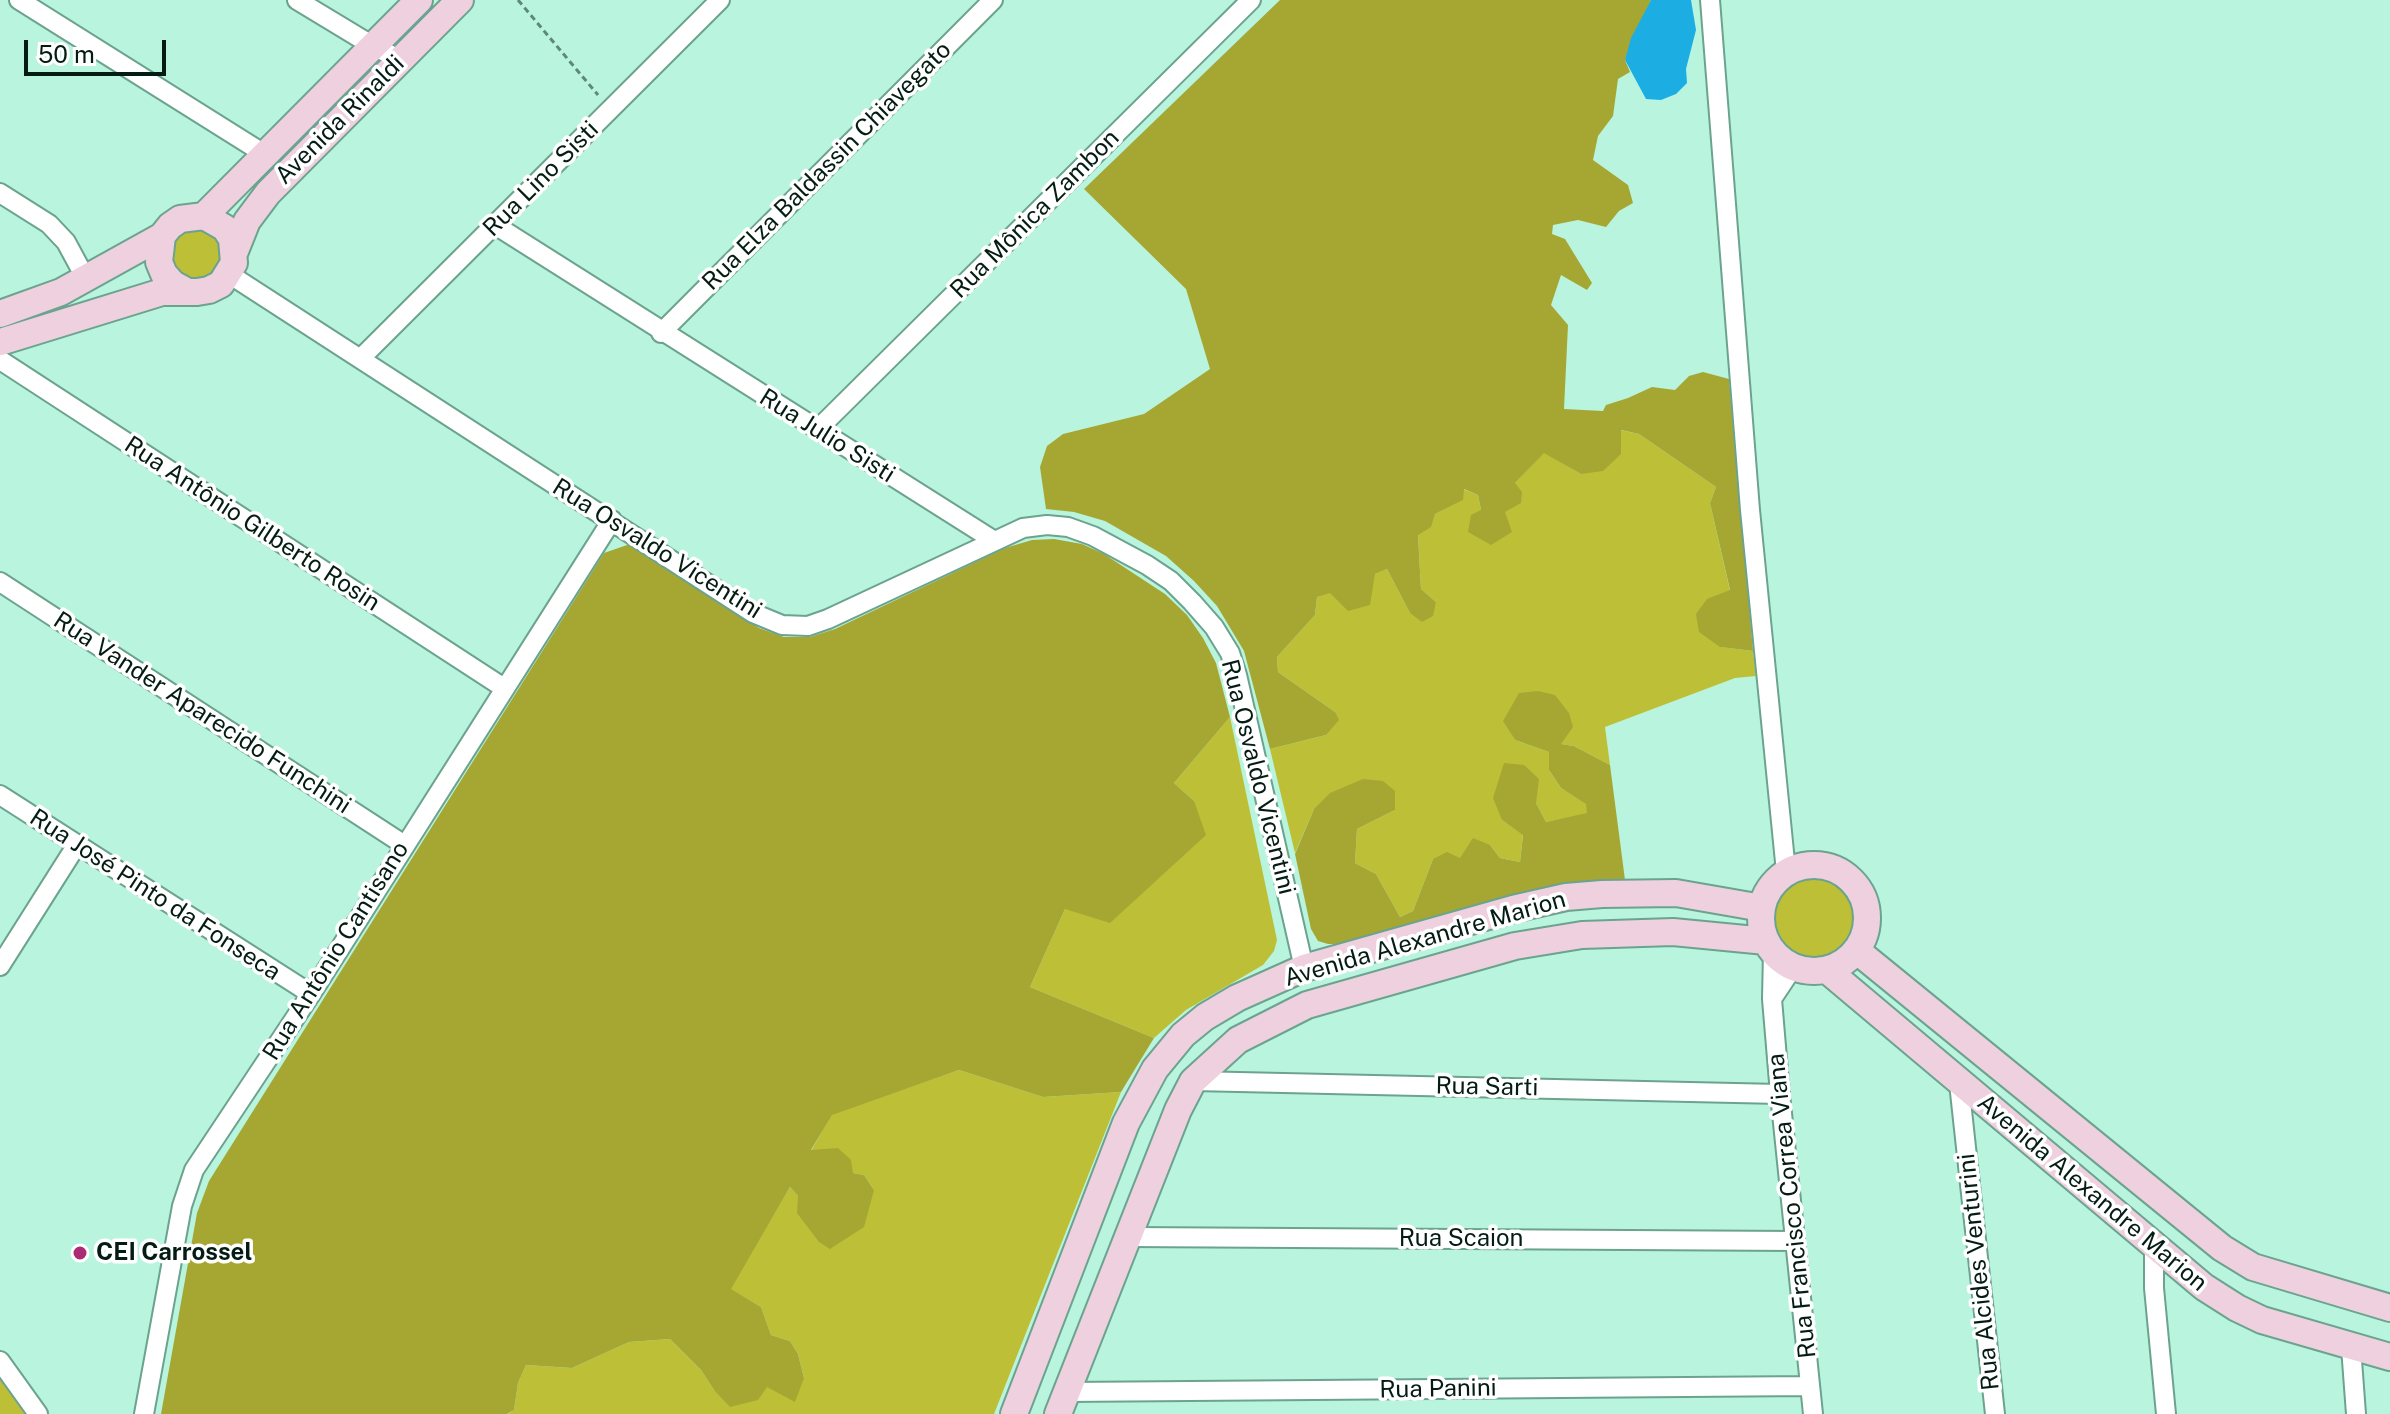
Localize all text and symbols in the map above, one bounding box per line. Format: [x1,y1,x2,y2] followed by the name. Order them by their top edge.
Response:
[28,24,170,74] scale bar
[697,36,957,296] street label: Rua Elza Baldassin Chiavegato
[38,40,95,68] text: 50 m
[270,50,410,190] street label: Avenida Rinaldi
[477,115,605,243] street label: Rua Lino Sisti
[945,124,1125,304] street label: Rua Mônica Zambon
[754,383,900,489] street label: Rua Julio Sisti
[119,431,385,617] street label: Rua Antônio Gilberto Rosin
[547,473,767,625] street label: Rua Osvaldo Vicentini
[48,606,356,820] street label: Rua Vander Aparecido Funchini
[1215,656,1301,898] street label: Rua Osvaldo Vicentini
[24,803,286,987] street label: Rua José Pinto da Fonseca
[257,836,415,1066] street label: Rua Antônio Cantisano
[1281,885,1569,993] street label: Avenida Alexandre Marion
[1762,1052,1822,1360] street label: Rua Francisco Correa Viana
[1435,1072,1539,1102] street label: Rua Sarti
[1971,1088,2213,1298] street label: Avenida Alexandre Marion
[1952,1152,2006,1392] street label: Rua Alcides Venturini
[1399,1225,1523,1253] street label: Rua Scaion
[96,1239,252,1267] place label: CEI Carrossel
[71,1244,89,1262] marker: CEI Carrossel
[1379,1374,1497,1404] street label: Rua Panini

